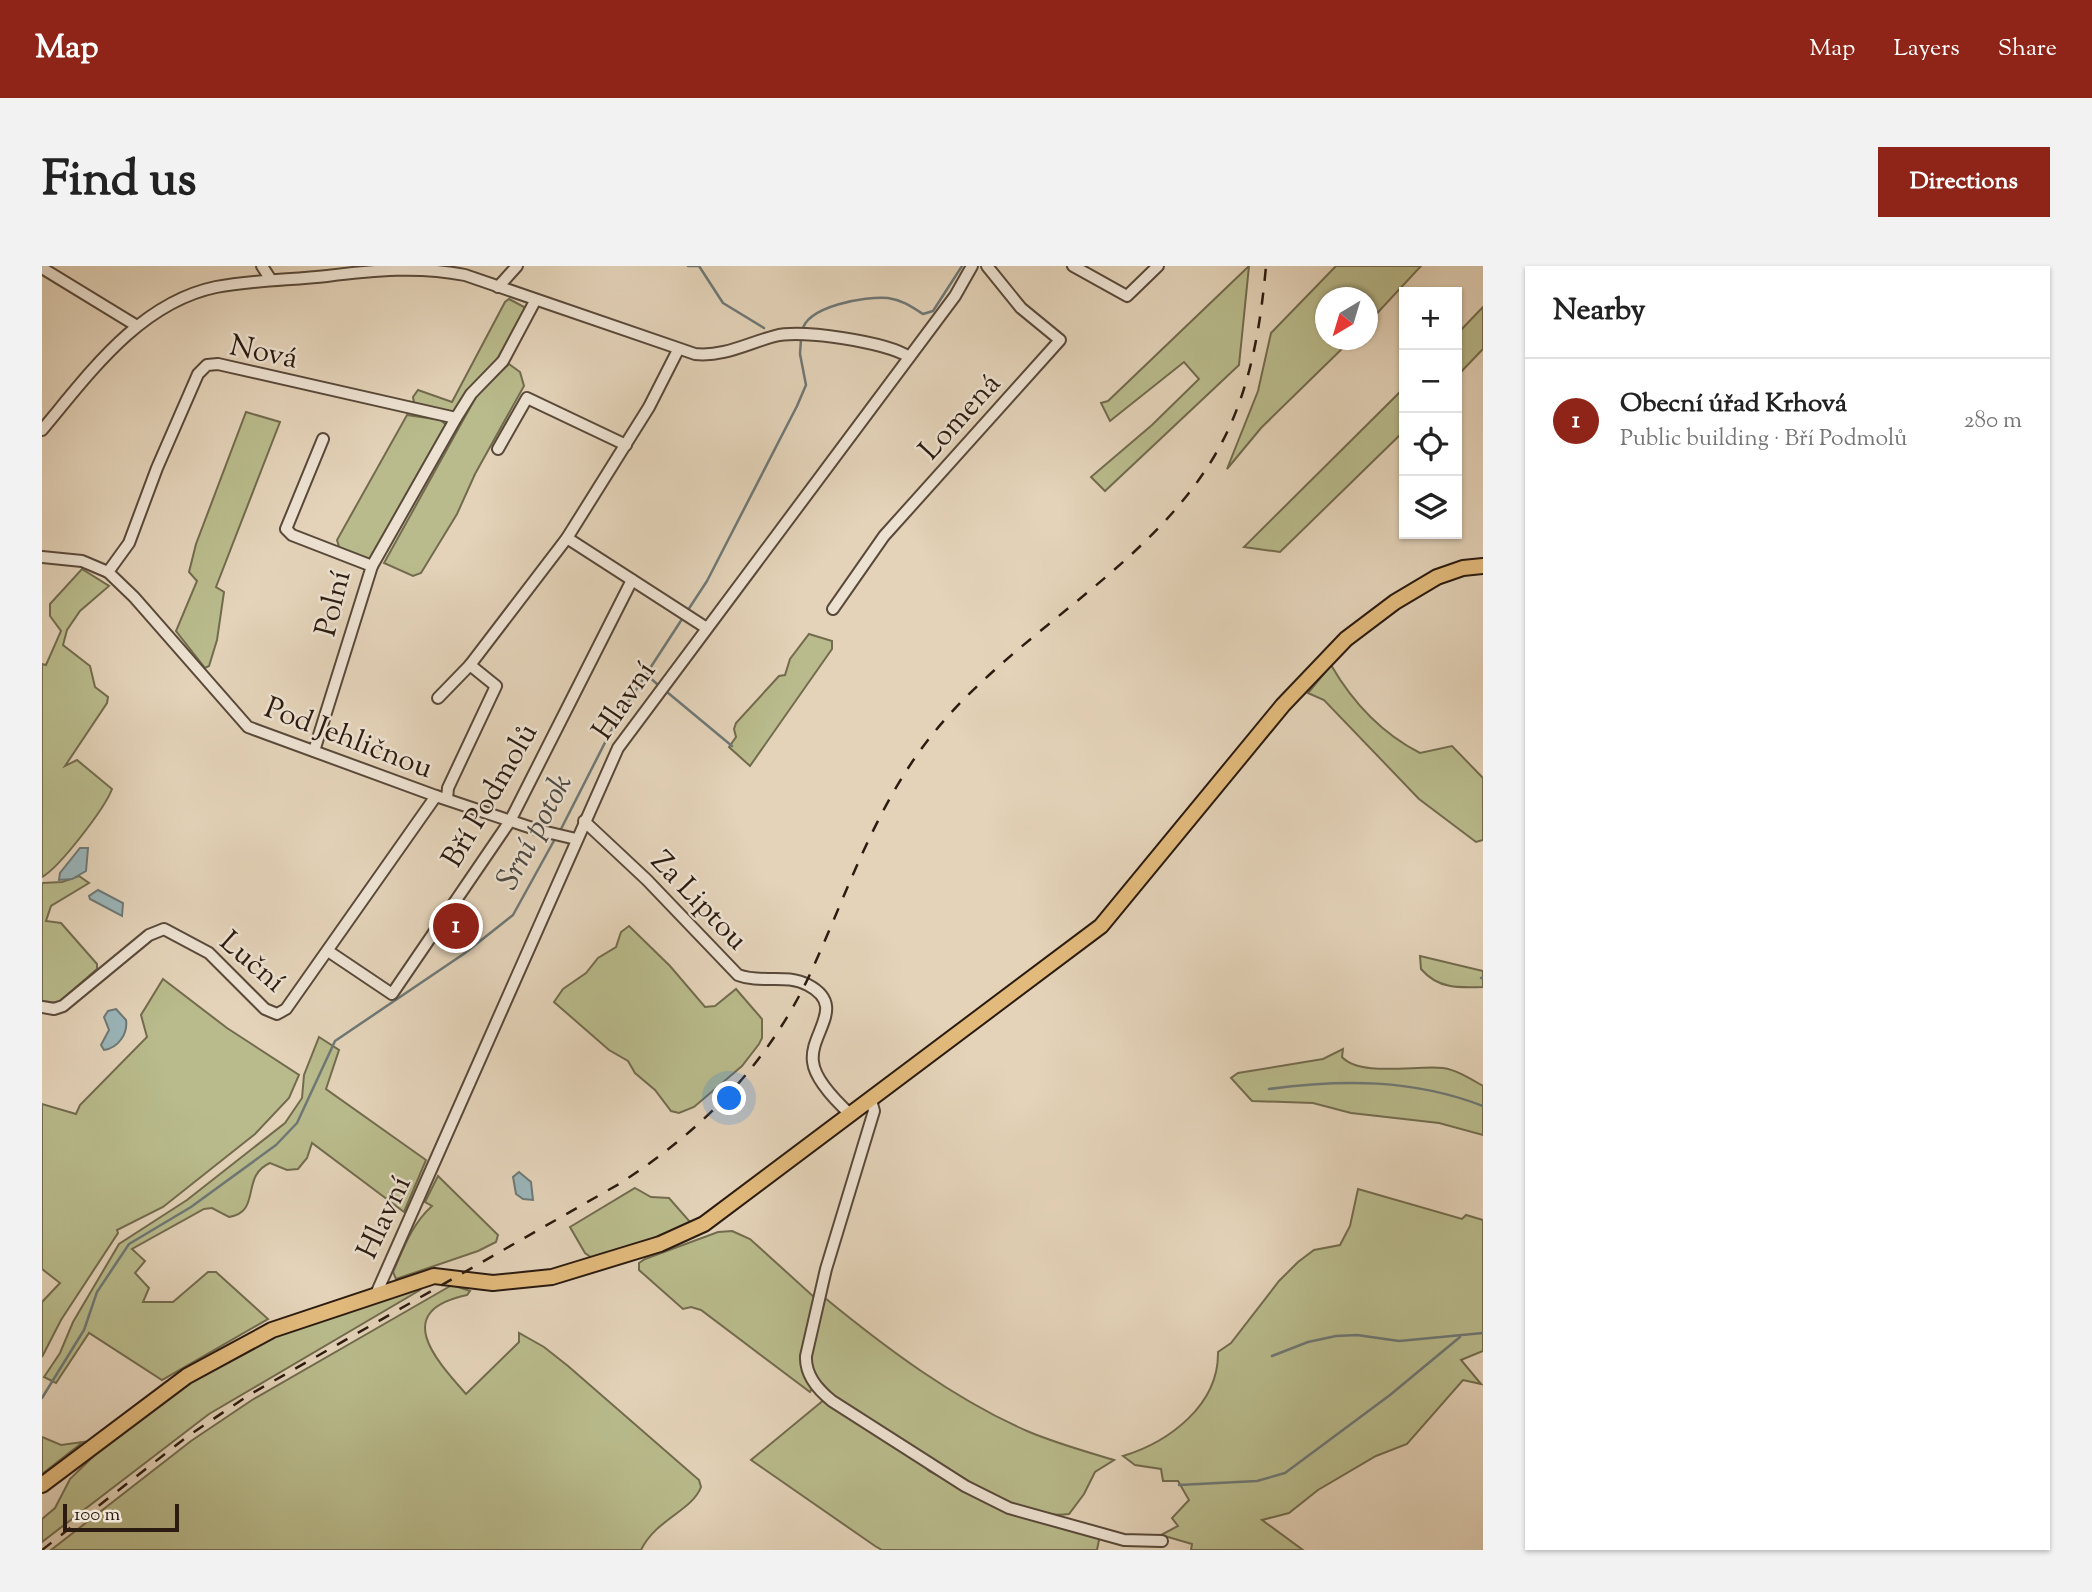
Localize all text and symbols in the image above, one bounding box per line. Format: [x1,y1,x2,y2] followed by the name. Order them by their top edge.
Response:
[35,25,99,73] text: Map
[1809,32,1855,66] text: Map
[1893,32,1960,66] text: Layers
[1998,32,2057,66] text: Share
[42,147,196,217] text: Find us
[1878,147,2050,217] button: Directions
[1315,287,1378,350] north arrow
[1399,287,1462,539] map controls
[1399,287,1462,350] button: +
[1553,290,1645,333] text: Nearby
[225,325,302,382] street label: Nová
[1399,350,1462,413] button: −
[910,364,1012,471] street label: Lomená
[1620,386,1847,423] text: Obecní úřad Krhová
[1572,405,1580,438] text: 1
[1964,405,2022,438] text: 280 m
[1399,413,1462,476] button: locate
[1620,423,1907,456] text: Public building · Bří Podmolů
[1399,476,1462,539] button: layers
[306,566,363,641] street label: Polní
[583,653,667,750] street label: Hlavní
[258,688,438,791] street label: Pod Jehličnou
[433,716,550,876] street label: Bří Podmolů
[486,766,585,899] water label: Srní potok
[640,842,757,961] street label: Za Liptou
[433,900,479,952] pin: 1
[209,922,294,1004] street label: Luční
[712,1081,746,1115] your location
[347,1169,423,1267] street label: Hlavní
[63,1501,178,1533] scale bar
[74,1502,120,1529] text: 100 m

